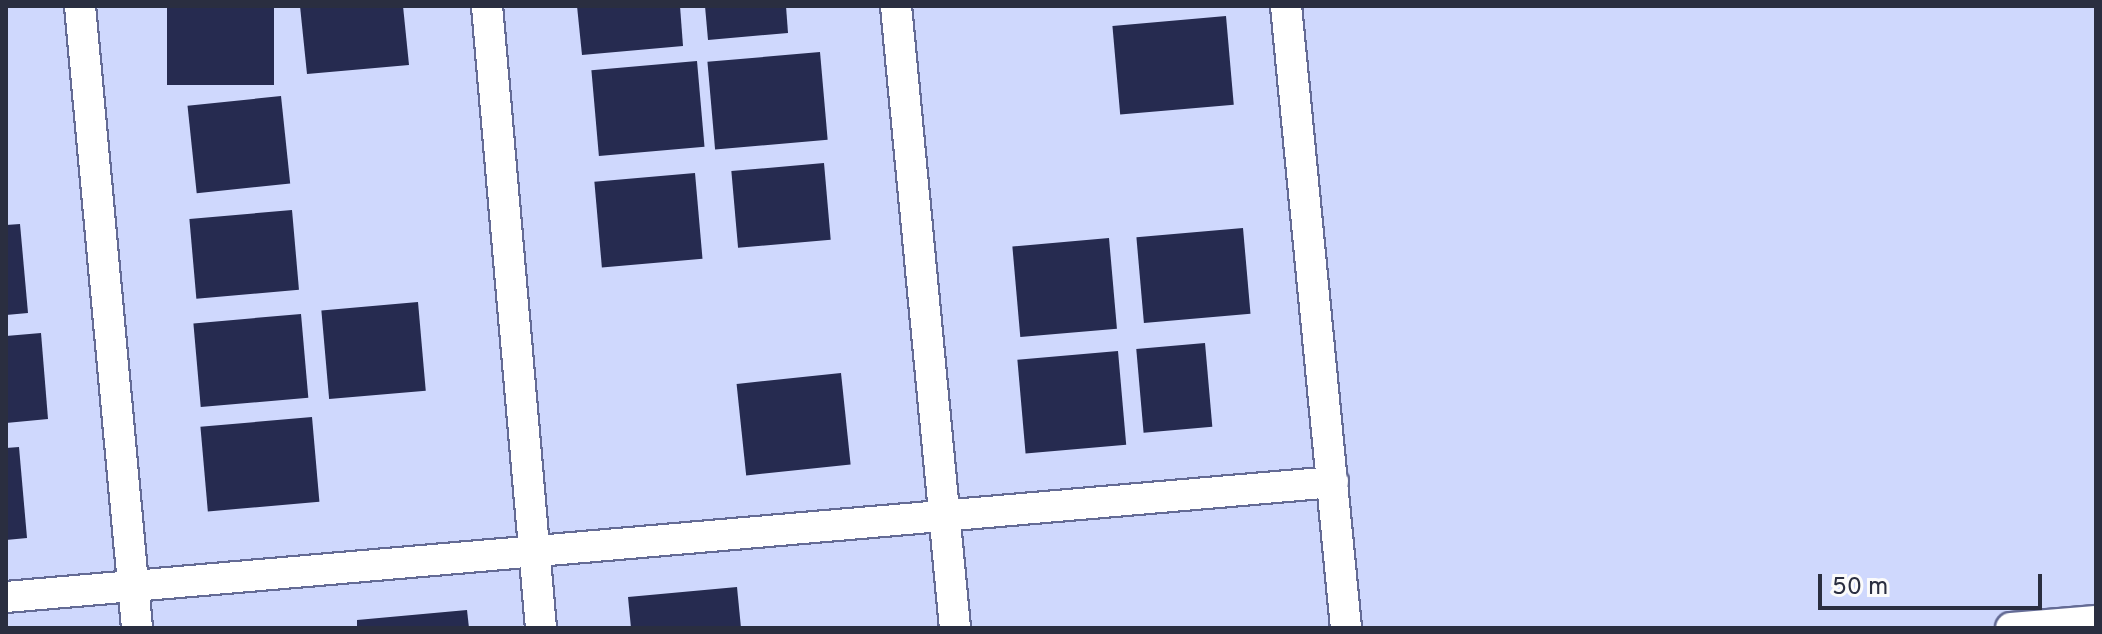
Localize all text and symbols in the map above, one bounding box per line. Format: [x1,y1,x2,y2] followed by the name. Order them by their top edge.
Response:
[1822,558,2046,608] scale bar
[1832,573,1888,603] text: 50 m

